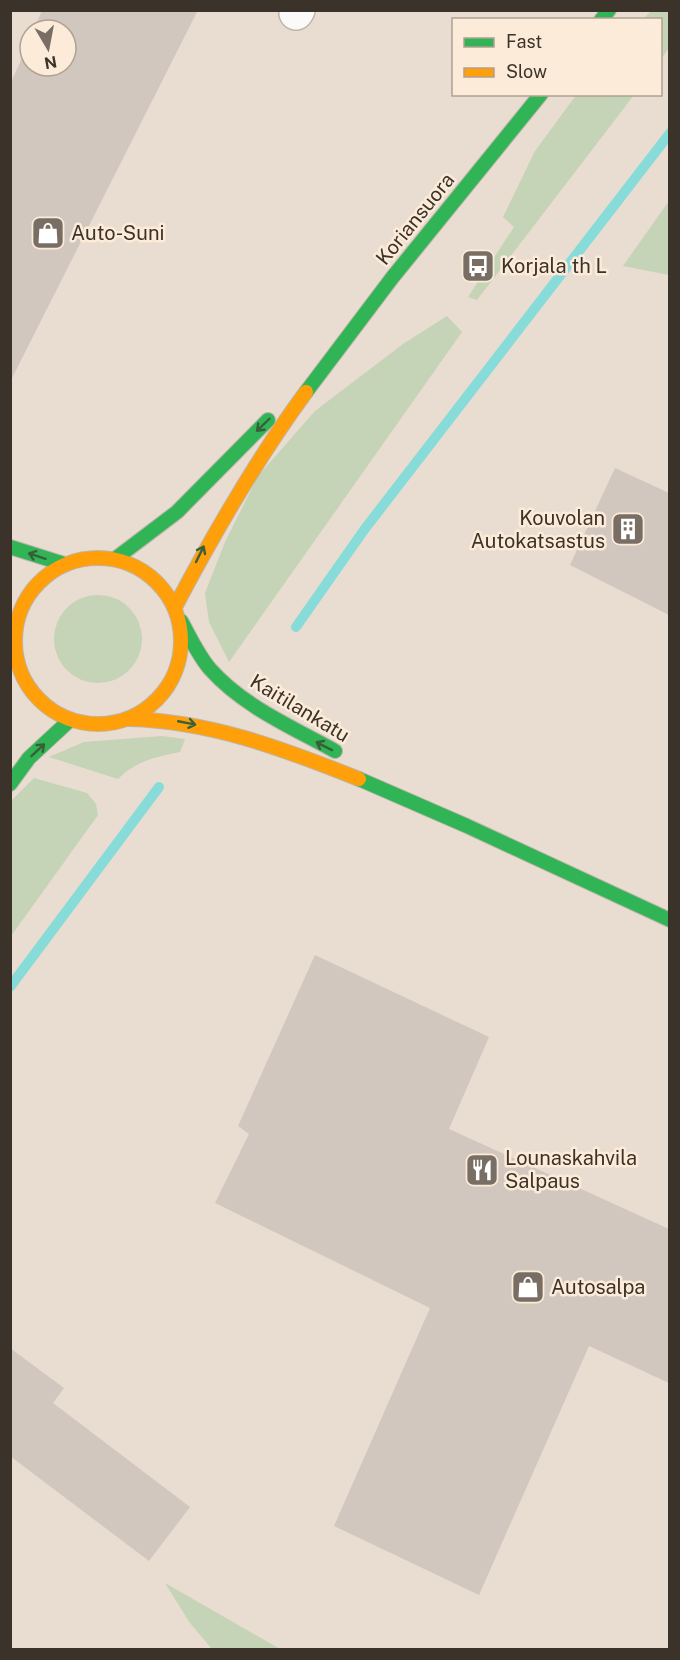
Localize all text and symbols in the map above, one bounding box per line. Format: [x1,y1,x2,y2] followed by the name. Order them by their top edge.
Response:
[18,18,78,78] north arrow
[452,18,662,96] legend
[506,31,542,52] text: Fast
[43,52,58,73] text: N
[506,61,547,82] text: Slow
[371,168,459,270] street label: Koriansuora
[30,215,66,251] shop icon: Auto-Suni
[71,221,164,245] place label: Auto-Suni
[460,248,496,284] bus stop icon: Korjala th L
[501,254,607,278] place label: Korjala th L
[256,417,271,432] one-way arrow
[471,506,605,553] place label: Kouvolan Autokatsastus
[610,511,646,547] building icon: Kouvolan Autokatsastus
[195,546,207,564] one-way arrow
[28,549,47,560] one-way arrow
[246,669,354,747] street label: Kaitilankatu
[176,718,196,729] one-way arrow
[316,739,334,751] one-way arrow
[30,743,45,757] one-way arrow
[505,1146,637,1193] place label: Lounaskahvila Salpaus
[464,1152,500,1188] restaurant icon: Lounaskahvila Salpaus
[510,1269,546,1305] shop icon: Autosalpa
[551,1275,645,1299] place label: Autosalpa

